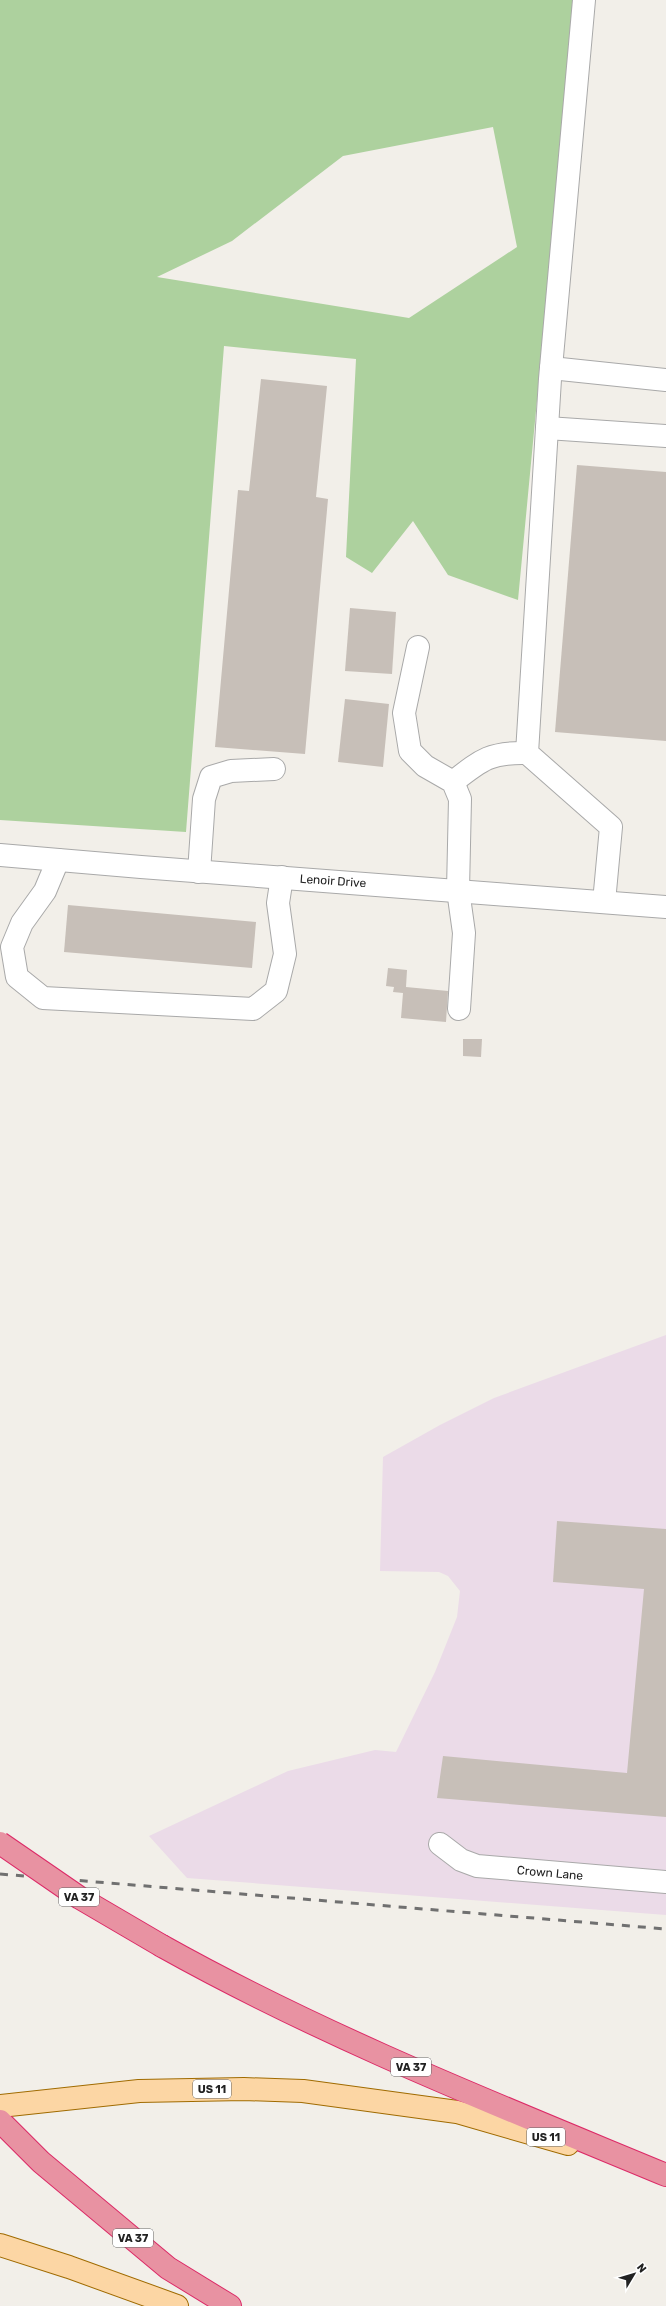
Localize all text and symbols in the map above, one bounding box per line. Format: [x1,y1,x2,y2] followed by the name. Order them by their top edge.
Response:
[299,872,367,890] street label: Lenoir Drive
[516,1863,584,1883] street label: Crown Lane
[59,1888,99,1906] road number: VA 37
[391,2058,431,2076] road number: VA 37
[193,2080,231,2098] road number: US 11
[527,2128,565,2146] road number: US 11
[113,2229,153,2247] road number: VA 37
[614,2254,654,2294] north arrow
[634,2261,649,2275] text: N

